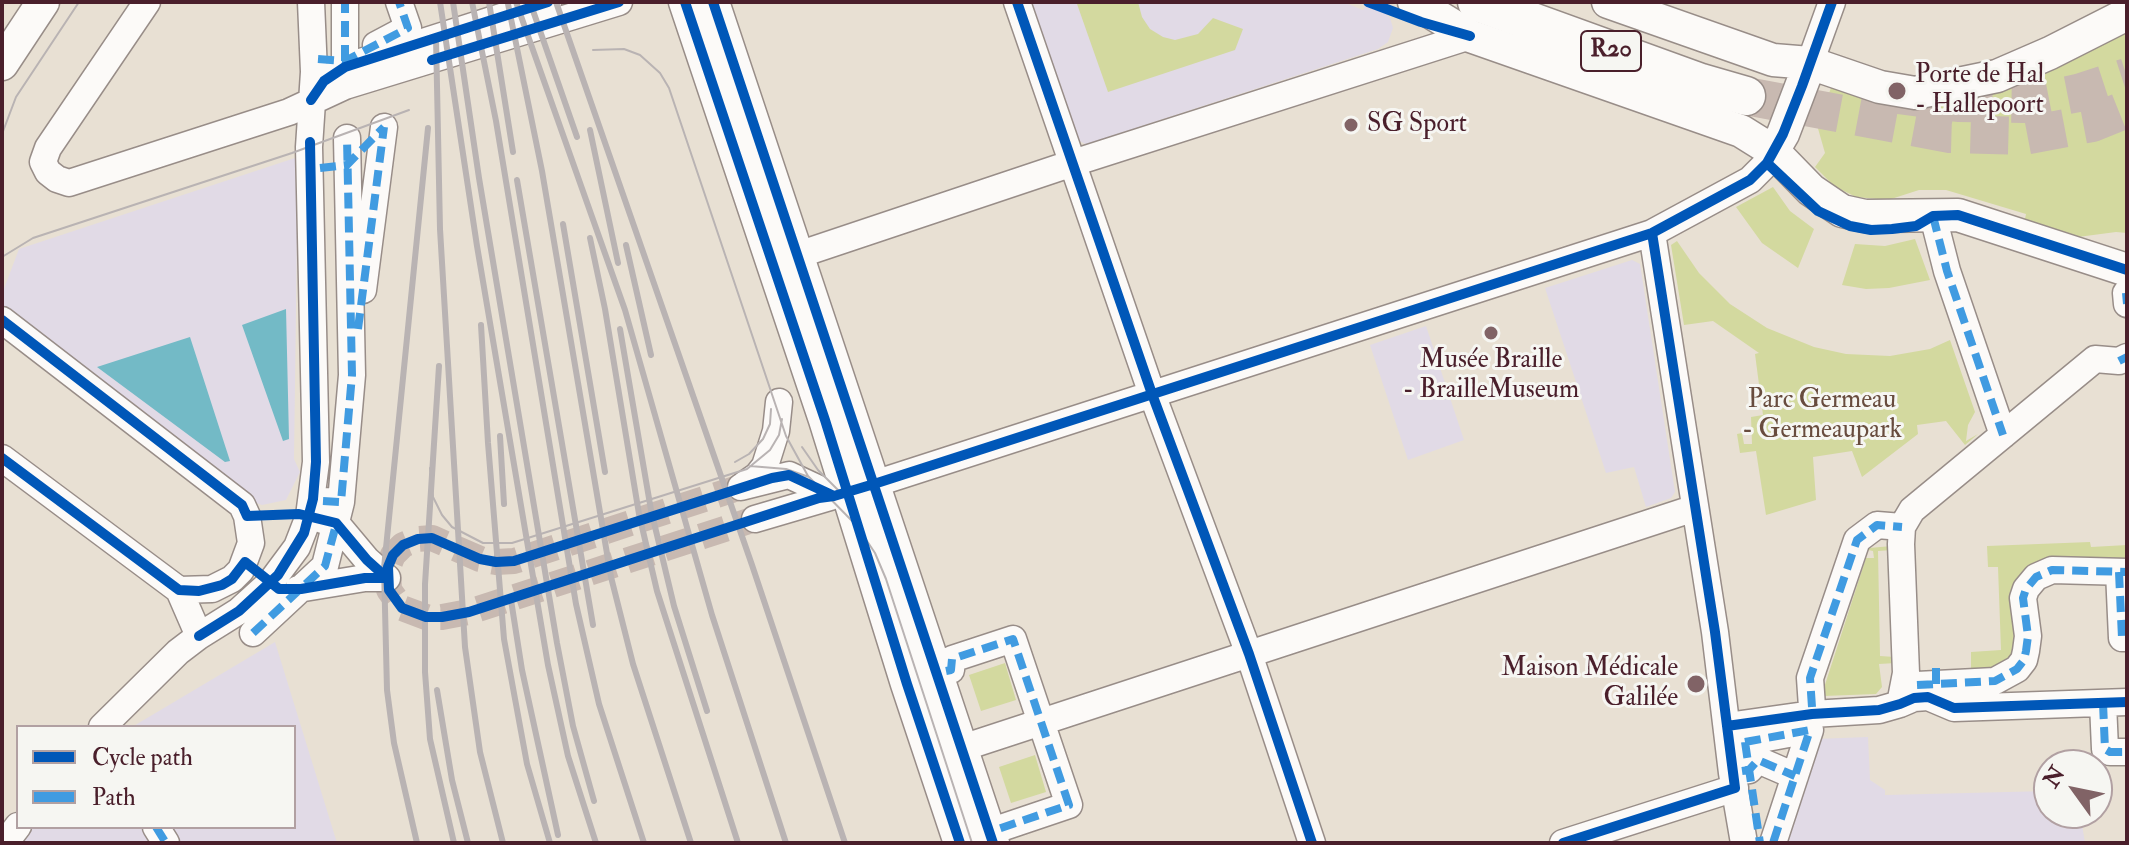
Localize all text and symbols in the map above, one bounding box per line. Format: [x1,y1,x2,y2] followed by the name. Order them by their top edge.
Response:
[1581,31,1641,71] road number: R20
[1915,60,2044,122] place label: Porte de Hal - Hallepoort
[1886,80,1908,102] marker: Porte de Hal - Hallepoort
[1367,109,1467,141] place label: SG Sport
[1342,116,1360,134] marker: SG Sport
[1482,324,1500,342] marker: Musée Braille - BrailleMuseum
[1403,345,1579,406] place label: Musée Braille - BrailleMuseum
[1742,385,1902,446] park label: Parc Germeau - Germeaupark
[1501,653,1678,714] place label: Maison Médicale Galilée
[1685,673,1707,695] marker: Maison Médicale Galilée
[16,725,296,829] legend
[92,742,193,773] text: Cycle path
[2033,749,2113,829] north arrow
[2037,761,2072,793] text: N
[92,782,136,813] text: Path

